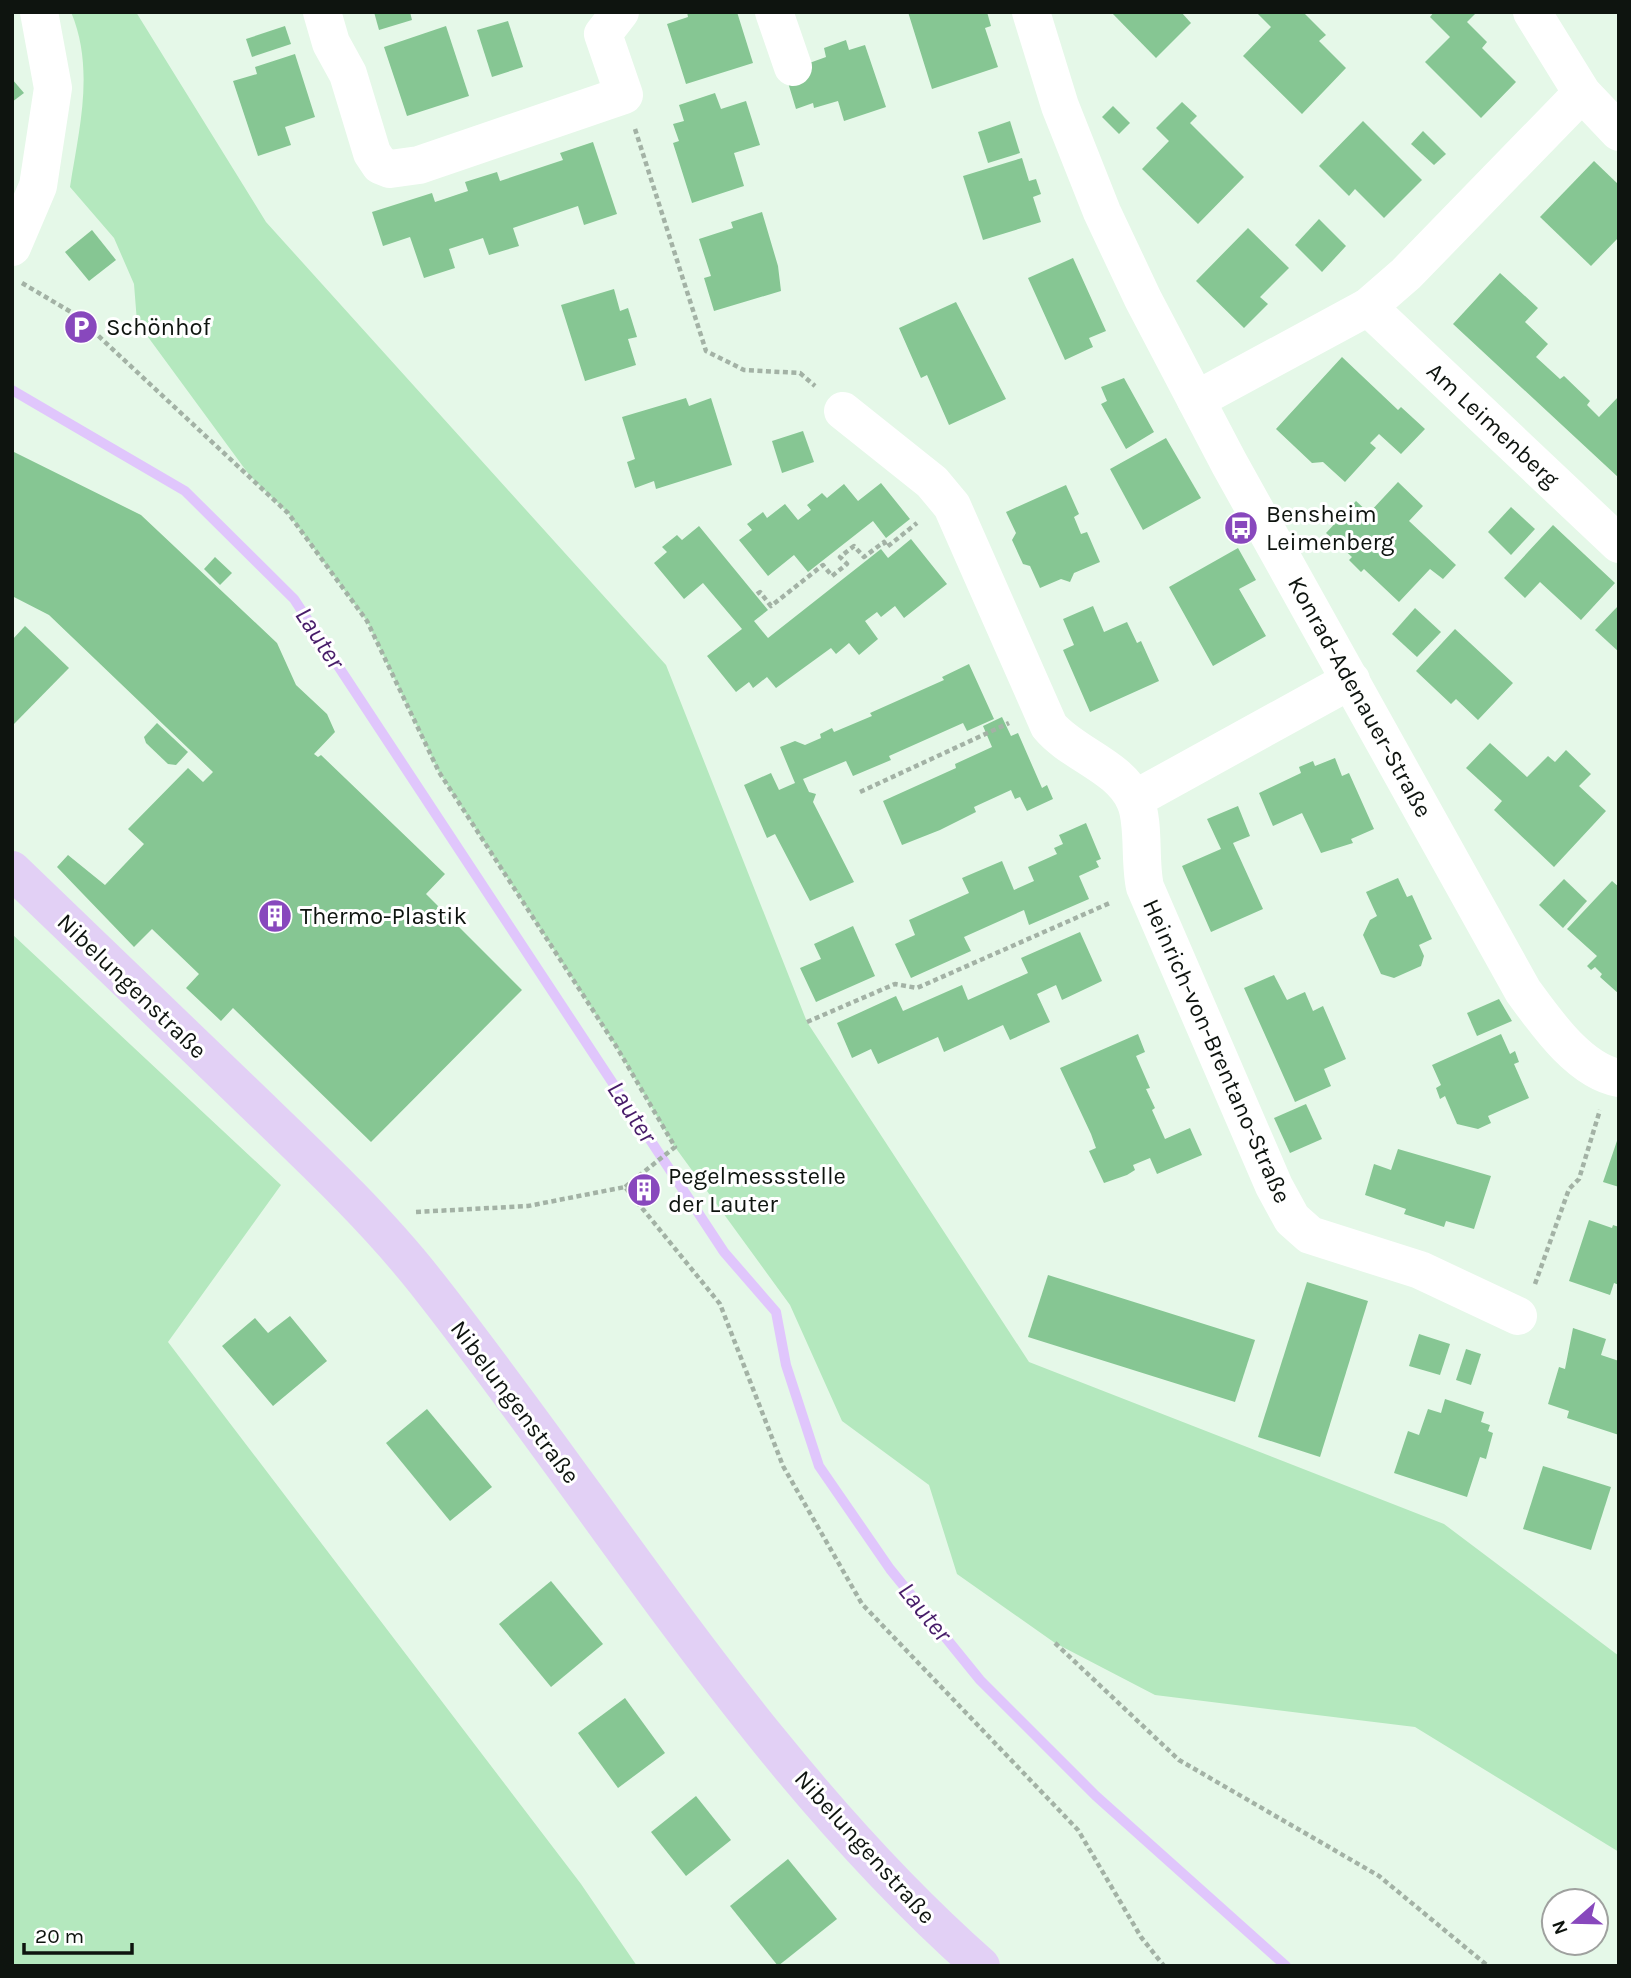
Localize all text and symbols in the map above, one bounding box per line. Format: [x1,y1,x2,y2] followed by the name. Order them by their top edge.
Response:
[62,308,100,346] parking icon: Schönhof
[106,313,212,341] place label: Schönhof
[1421,357,1565,494] street label: Am Leimenberg
[1266,500,1395,556] place label: Bensheim Leimenberg
[1222,509,1260,547] bus stop icon: Bensheim Leimenberg
[1282,572,1438,822] street label: Konrad-Adenauer-Straße
[288,601,352,676] water label: Lauter
[1137,895,1297,1207] street label: Heinrich-von-Brentano-Straße
[256,897,294,935] building icon: Thermo-Plastik
[300,902,467,930] place label: Thermo-Plastik
[51,908,213,1064] street label: Nibelungenstraße
[600,1075,664,1150] water label: Lauter
[668,1162,846,1218] place label: Pegelmessstelle der Lauter
[625,1171,663,1209] building icon: Pegelmessstelle der Lauter
[445,1315,585,1489] street label: Nibelungenstraße
[892,1576,959,1649] water label: Lauter
[789,1765,941,1929] street label: Nibelungenstraße
[1540,1887,1610,1957] north arrow
[24,1912,133,1956] scale bar
[1547,1917,1573,1938] text: N
[35,1924,84,1948] text: 20 m

